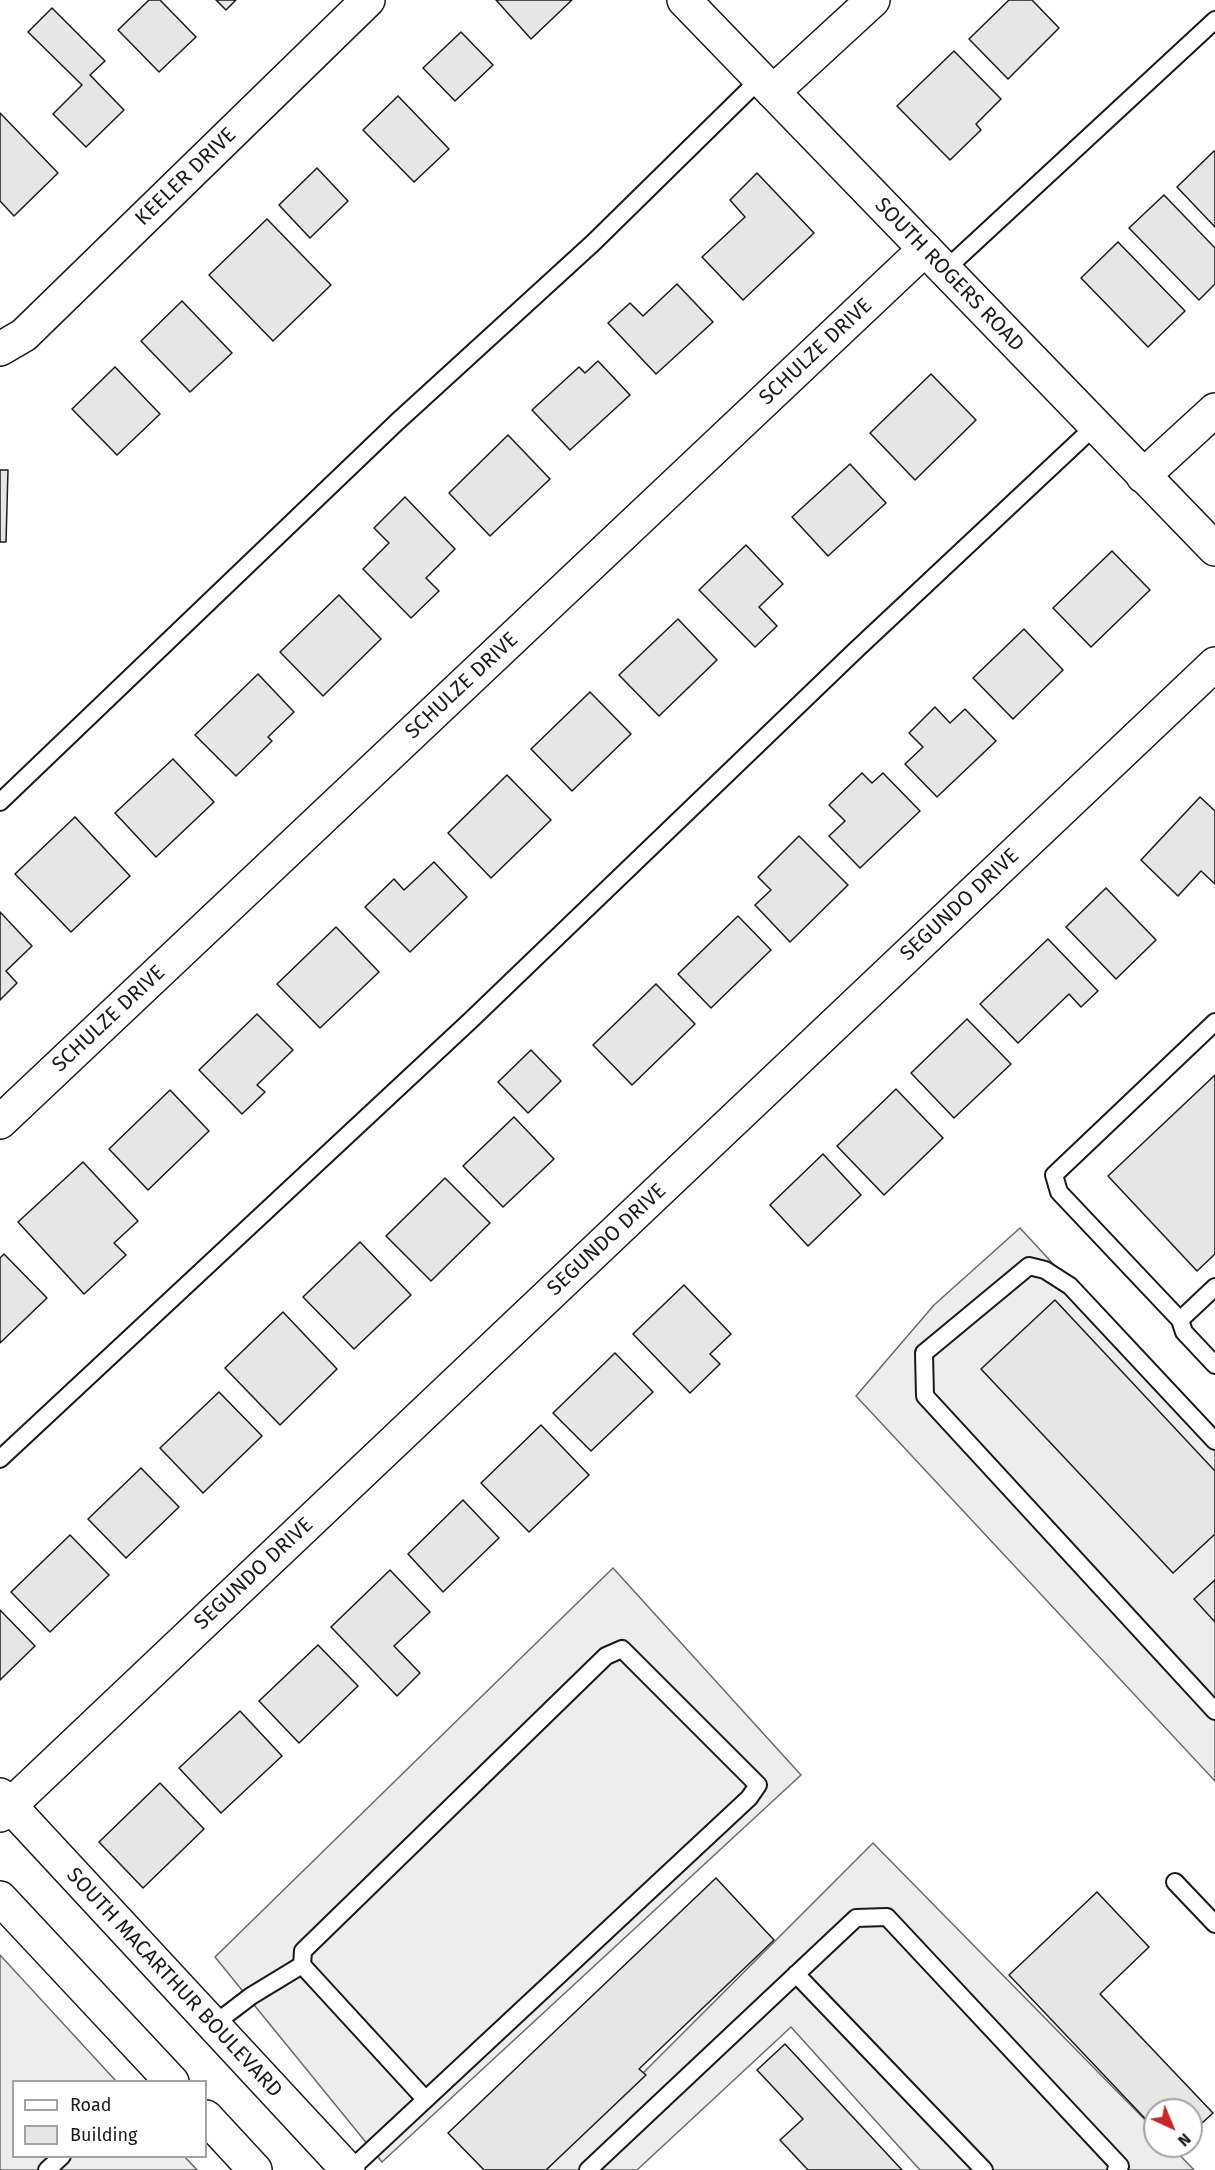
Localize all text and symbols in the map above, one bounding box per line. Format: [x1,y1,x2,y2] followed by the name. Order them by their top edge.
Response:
[130,123,242,231] street label: KEELER DRIVE
[869,193,1029,357] street label: SOUTH ROGERS ROAD
[754,293,878,411] street label: SCHULZE DRIVE
[400,627,524,745] street label: SCHULZE DRIVE
[896,844,1024,966] street label: SEGUNDO DRIVE
[47,960,171,1078] street label: SCHULZE DRIVE
[543,1179,671,1301] street label: SEGUNDO DRIVE
[190,1513,318,1635] street label: SEGUNDO DRIVE
[61,1863,287,2103] street label: SOUTH MACARTHUR BOULEVARD
[12,2080,207,2158] legend
[70,2094,112,2116] text: Road
[1143,2098,1203,2158] north arrow
[70,2124,137,2146] text: Building
[1174,2129,1195,2150] text: N

